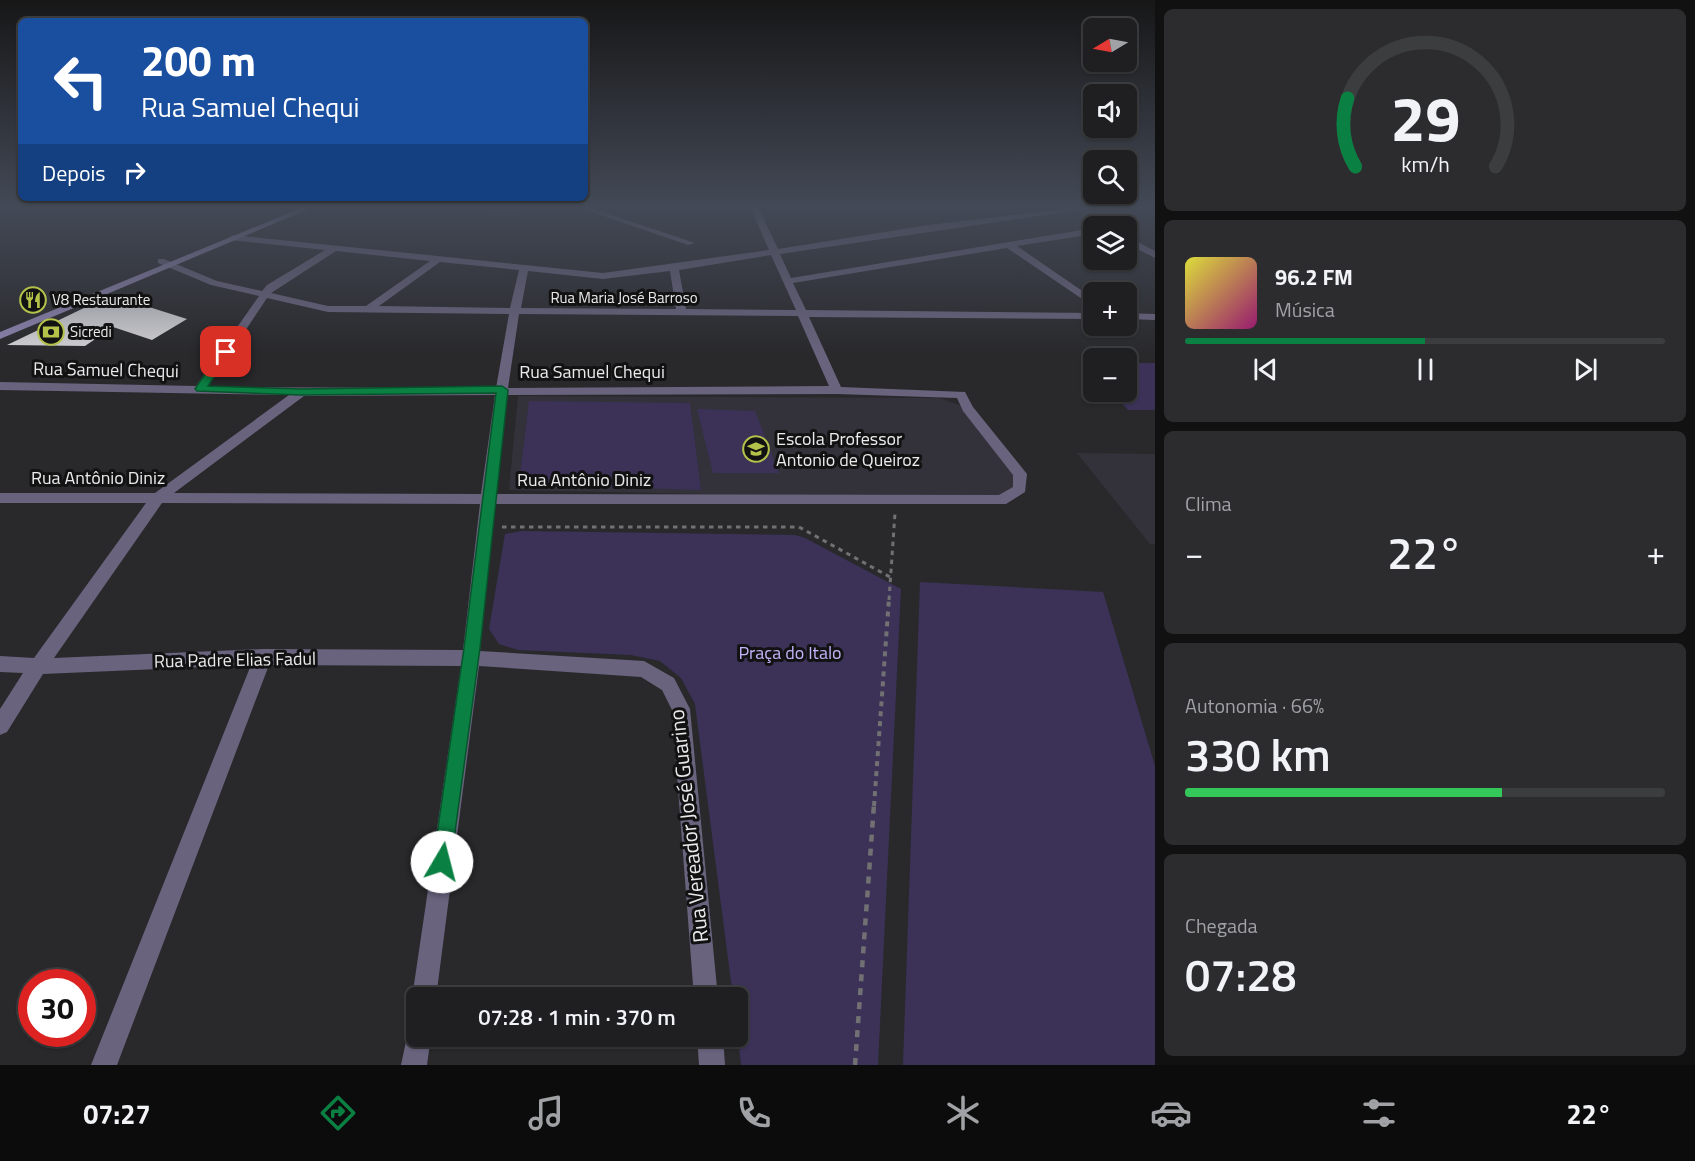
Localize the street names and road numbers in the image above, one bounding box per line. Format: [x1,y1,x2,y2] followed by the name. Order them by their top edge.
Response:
[550,286,698,309] street label: Rua Maria José Barroso
[33,355,179,384] street label: Rua Samuel Chequi
[519,358,665,385] street label: Rua Samuel Chequi
[31,464,165,491] street label: Rua Antônio Diniz
[517,466,651,493] street label: Rua Antônio Diniz
[154,645,316,674] street label: Rua Padre Elias Fadul
[660,708,716,944] street label: Rua Vereador José Guarino

